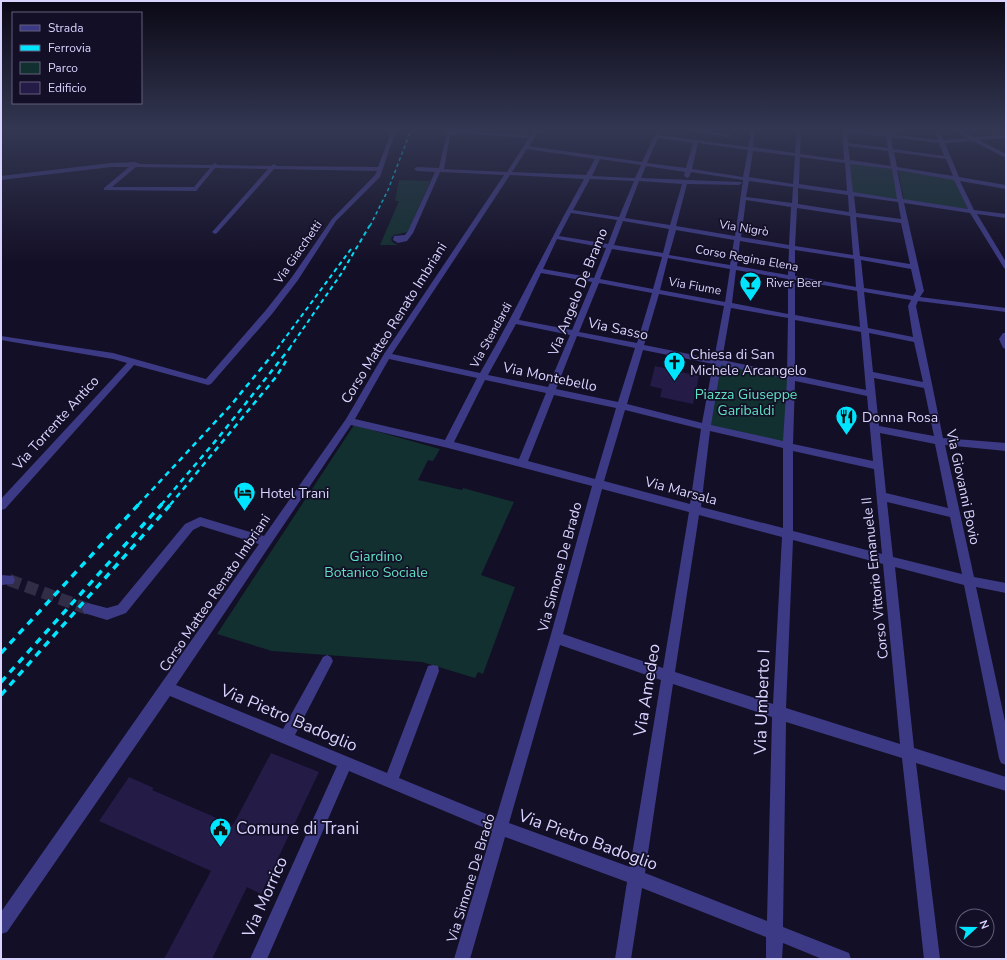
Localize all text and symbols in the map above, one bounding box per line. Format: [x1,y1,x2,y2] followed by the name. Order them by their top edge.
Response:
[12,12,142,104] legend
[48,20,84,36] text: Strada
[48,40,91,56] text: Ferrovia
[48,60,78,76] text: Parco
[48,80,87,96] text: Edificio
[717,216,770,240] street label: Via Nigrò
[270,217,326,288] street label: Via Giacchetti
[543,225,612,360] street label: Via Angelo De Bramo
[337,239,451,407] street label: Corso Matteo Renato Imbriani
[694,241,800,275] street label: Corso Regina Elena
[737,270,763,303] bar icon: River Beer
[666,273,723,299] street label: Via Fiume
[766,275,823,291] place label: River Beer
[466,299,516,371] street label: Via Stendardi
[585,313,650,345] street label: Via Sasso
[690,345,807,380] place label: Chiesa di San Michele Arcangelo
[661,349,687,382] church icon: Chiesa di San Michele Arcangelo
[500,358,599,396] street label: Via Montebello
[8,372,104,475] street label: Via Torrente Antico
[695,385,797,420] park label: Piazza Giuseppe Garibaldi
[834,404,860,437] restaurant icon: Donna Rosa
[862,408,938,427] place label: Donna Rosa
[941,427,985,547] street label: Via Giovanni Bovio
[642,472,719,510] street label: Via Marsala
[231,480,257,513] hotel icon: Hotel Trani
[260,484,329,503] place label: Hotel Trani
[857,496,893,660] street label: Corso Vittorio Emanuele II
[533,500,587,635] street label: Via Simone De Brado
[155,510,275,676] street label: Corso Matteo Renato Imbriani
[324,547,428,582] park label: Giardino Botanico Sociale
[628,642,666,739] street label: Via Amedeo
[749,649,775,756] street label: Via Umberto I
[216,678,361,757] street label: Via Pietro Badoglio
[514,804,661,876] street label: Via Pietro Badoglio
[442,811,500,946] street label: Via Simone De Brado
[208,815,234,848] public building icon: Comune di Trani
[236,817,359,840] place label: Comune di Trani
[237,853,293,942] street label: Via Morrico
[955,908,995,948] north arrow
[975,918,992,931] text: N

